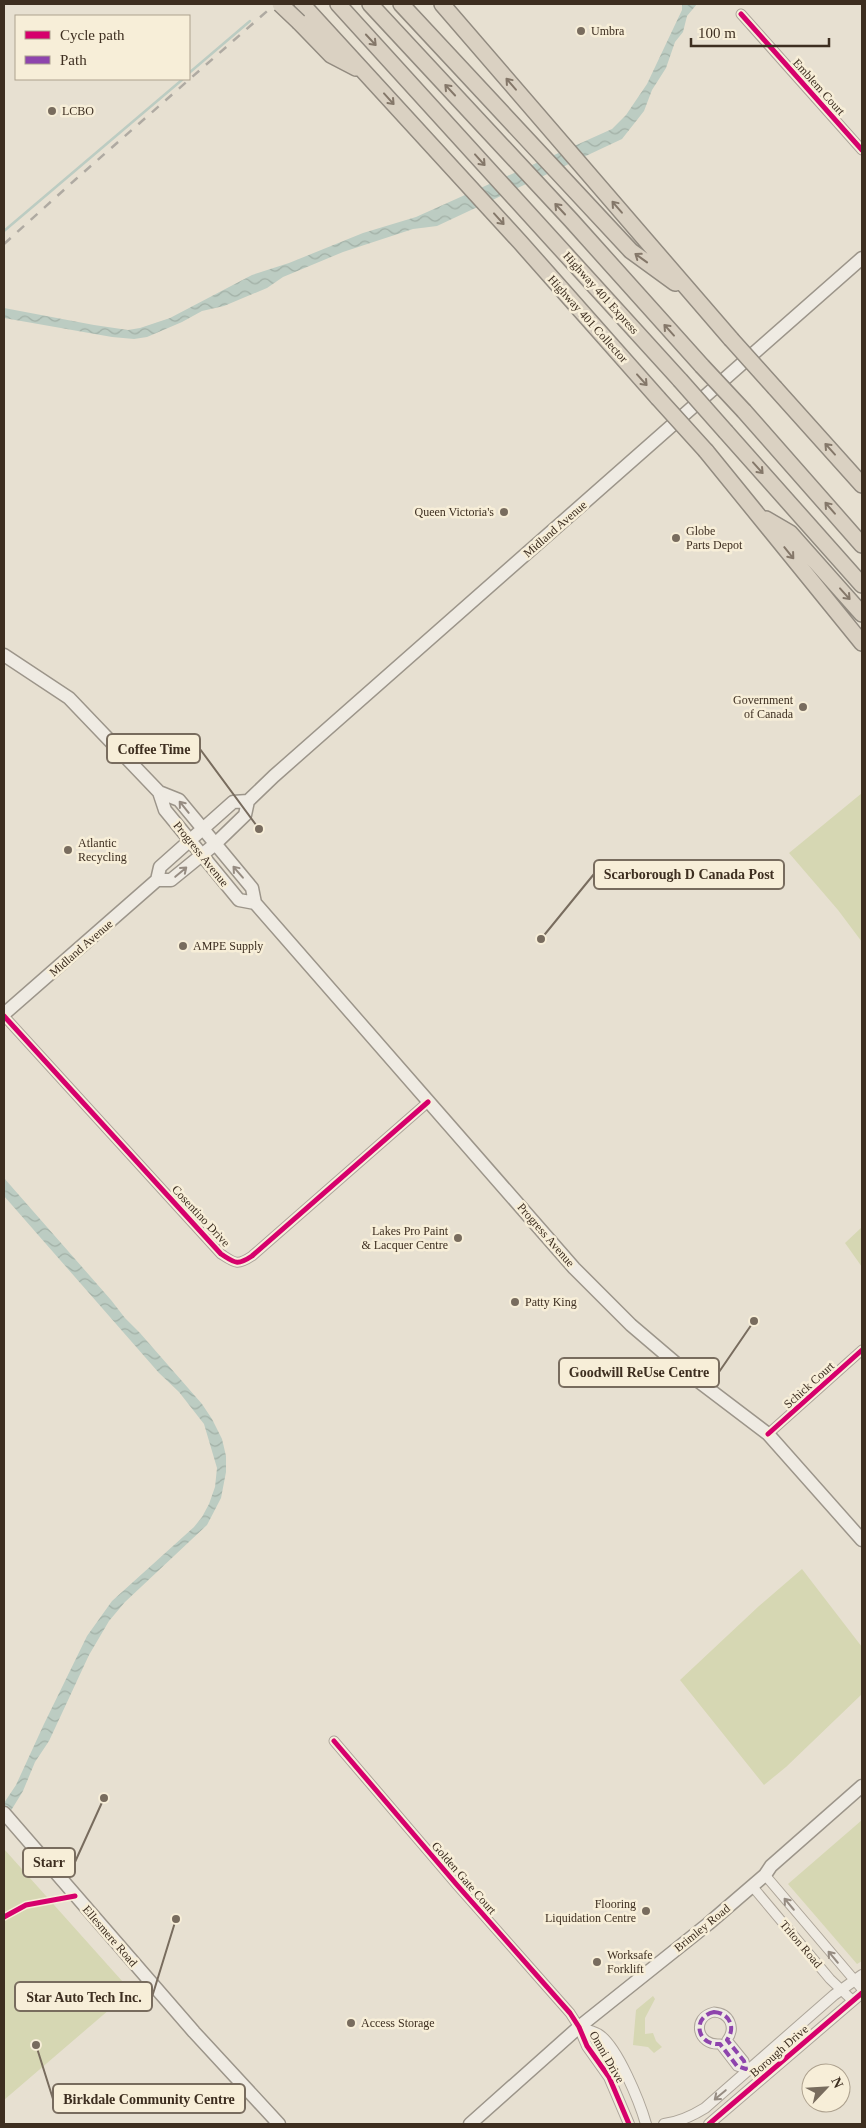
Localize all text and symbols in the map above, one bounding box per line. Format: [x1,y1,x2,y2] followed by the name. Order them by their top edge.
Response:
[15,15,190,80] legend
[691,15,828,47] scale bar
[591,24,625,38] place label: Umbra
[575,25,587,37] marker: Umbra
[698,25,736,41] text: 100 m
[60,27,125,43] text: Cycle path
[365,33,377,46] one-way arrow
[60,52,87,68] text: Path
[790,56,848,119] street label: Emblem Court
[505,77,517,90] one-way arrow
[444,84,456,96] one-way arrow
[383,93,395,106] one-way arrow
[62,104,94,118] place label: LCBO
[46,105,58,117] marker: LCBO
[474,153,486,166] one-way arrow
[611,200,623,213] one-way arrow
[554,203,566,216] one-way arrow
[493,213,505,226] one-way arrow
[560,249,642,337] street label: Highway 401 Express
[634,253,648,263] one-way arrow
[545,272,631,366] street label: Highway 401 Collector
[663,323,675,336] one-way arrow
[636,373,648,386] one-way arrow
[824,443,835,456] one-way arrow
[753,462,764,475] one-way arrow
[520,498,590,560] street label: Midland Avenue
[824,502,836,515] one-way arrow
[414,505,494,519] place label: Queen Victoria's
[498,506,510,518] marker: Queen Victoria's
[686,524,743,552] place label: Globe Parts Depot
[670,532,682,544] marker: Globe Parts Depot
[784,546,795,559] one-way arrow
[839,588,851,601] one-way arrow
[733,693,794,721] place label: Government of Canada
[797,701,809,713] marker: Government of Canada
[107,734,200,763] callout: Coffee Time
[118,742,190,757] text: Coffee Time
[178,801,189,814] one-way arrow
[170,818,232,890] street label: Progress Avenue
[78,836,127,864] place label: Atlantic Recycling
[62,844,74,856] marker: Atlantic Recycling
[594,860,784,889] callout: Scarborough D Canada Post
[232,866,244,879] one-way arrow
[174,867,187,878] one-way arrow
[604,867,775,882] text: Scarborough D Canada Post
[46,917,116,979] street label: Midland Avenue
[193,939,263,953] place label: AMPE Supply
[177,940,189,952] marker: AMPE Supply
[169,1182,233,1250] street label: Cosentino Drive
[514,1200,578,1270] street label: Progress Avenue
[361,1224,449,1252] place label: Lakes Pro Paint & Lacquer Centre
[452,1232,464,1244] marker: Lakes Pro Paint & Lacquer Centre
[525,1295,577,1309] place label: Patty King
[509,1296,521,1308] marker: Patty King
[559,1358,719,1387] callout: Goodwill ReUse Centre
[781,1358,838,1411] street label: Schick Court
[569,1365,709,1380] text: Goodwill ReUse Centre
[429,1839,500,1918] street label: Golden Gate Court
[23,1848,75,1877] callout: Starr
[33,1855,65,1870] text: Starr
[545,1897,636,1925] place label: Flooring Liquidation Centre
[783,1897,794,1910] one-way arrow
[671,1901,733,1955] street label: Brimley Road
[80,1903,140,1969] street label: Ellesmere Road
[640,1905,652,1917] marker: Flooring Liquidation Centre
[777,1917,825,1971] street label: Triton Road
[607,1948,653,1976] place label: Worksafe Forklift
[827,1950,839,1963] one-way arrow
[591,1956,603,1968] marker: Worksafe Forklift
[15,1982,152,2011] callout: Star Auto Tech Inc.
[26,1990,142,2005] text: Star Auto Tech Inc.
[361,2016,435,2030] place label: Access Storage
[345,2017,357,2029] marker: Access Storage
[747,2022,811,2080] street label: Borough Drive
[587,2029,627,2085] street label: Omni Drive
[801,2063,851,2113] north arrow
[828,2075,846,2090] text: N
[53,2084,245,2113] callout: Birkdale Community Centre
[714,2090,727,2101] one-way arrow
[63,2092,235,2107] text: Birkdale Community Centre

